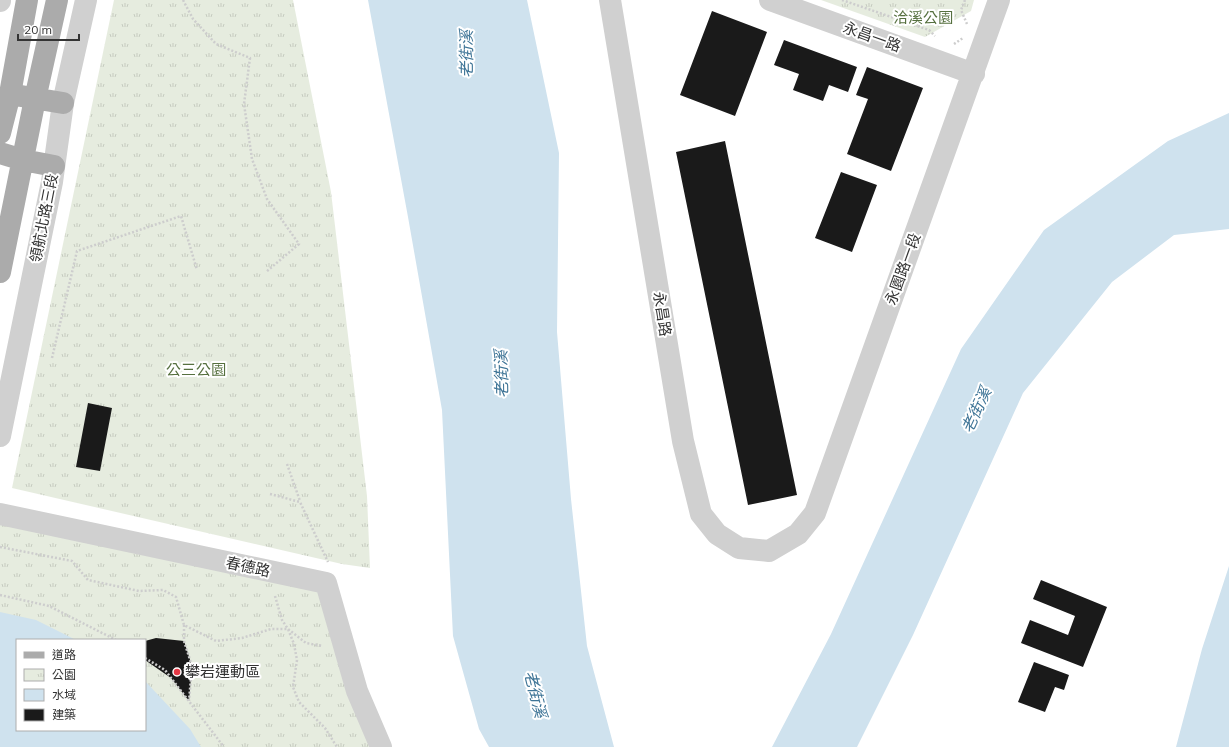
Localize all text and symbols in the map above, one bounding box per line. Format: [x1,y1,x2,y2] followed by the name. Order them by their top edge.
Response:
[893,8,953,27] park label: 洽溪公園
[18,16,79,42] scale bar
[841,17,904,56] street label: 永昌一路
[24,22,52,37] text: 20 m
[456,28,476,78] water label: 老街溪
[26,172,61,264] street label: 領航北路三段
[881,230,924,307] street label: 永園路一段
[650,290,675,338] street label: 永昌路
[491,348,511,398] water label: 老街溪
[166,360,226,379] park label: 公三公園
[957,382,996,436] water label: 老街溪
[224,553,272,580] street label: 春德路
[16,639,146,731] legend
[52,647,76,662] text: 道路
[185,662,260,681] place label: 攀岩運動區
[52,667,76,682] text: 公園
[172,667,182,677] marker: 攀岩運動區
[520,668,552,722] water label: 老街溪
[52,687,76,702] text: 水域
[52,707,76,722] text: 建築

